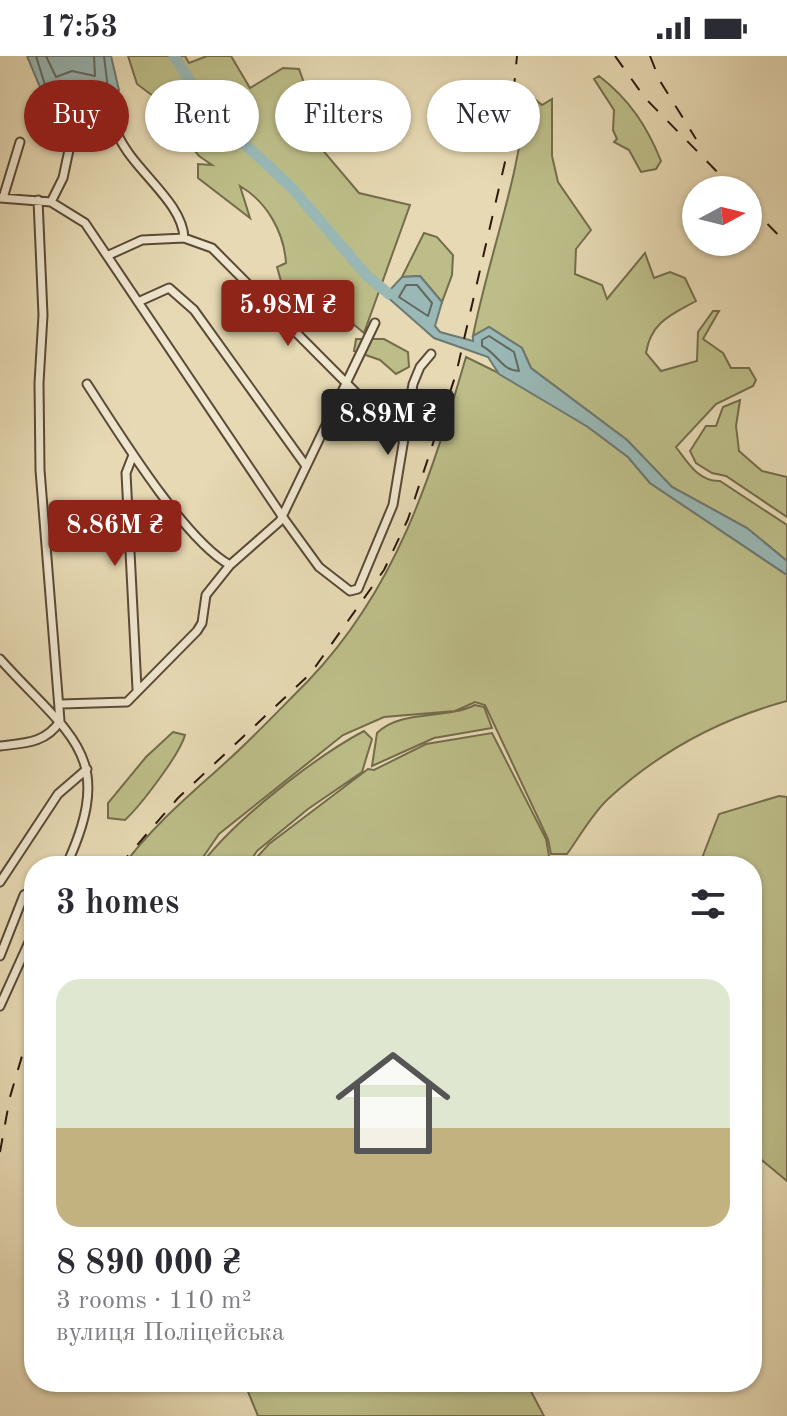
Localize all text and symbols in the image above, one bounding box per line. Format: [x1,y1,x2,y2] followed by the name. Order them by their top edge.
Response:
[40,13,118,43] text: 17:53
[24,80,129,152] chip: Buy
[145,80,259,152] chip: Rent
[275,80,411,152] chip: Filters
[427,80,540,152] chip: New
[682,176,762,256] north arrow
[682,176,762,256] map controls
[214,280,362,348] pin: 5.98M ₴
[239,293,337,319] text: 5.98M ₴
[314,389,462,457] pin: 8.89M ₴
[339,402,437,428] text: 8.89M ₴
[41,500,189,568] pin: 8.86M ₴
[66,513,164,539] text: 8.86M ₴
[686,882,730,926] icon: filters
[56,887,179,921] text: 3 homes
[321,1031,465,1175] icon: home
[56,1247,241,1281] text: 8 890 000 ₴
[56,1288,252,1314] text: 3 rooms · 110 m²
[56,1320,285,1346] text: вулиця Поліцейська

